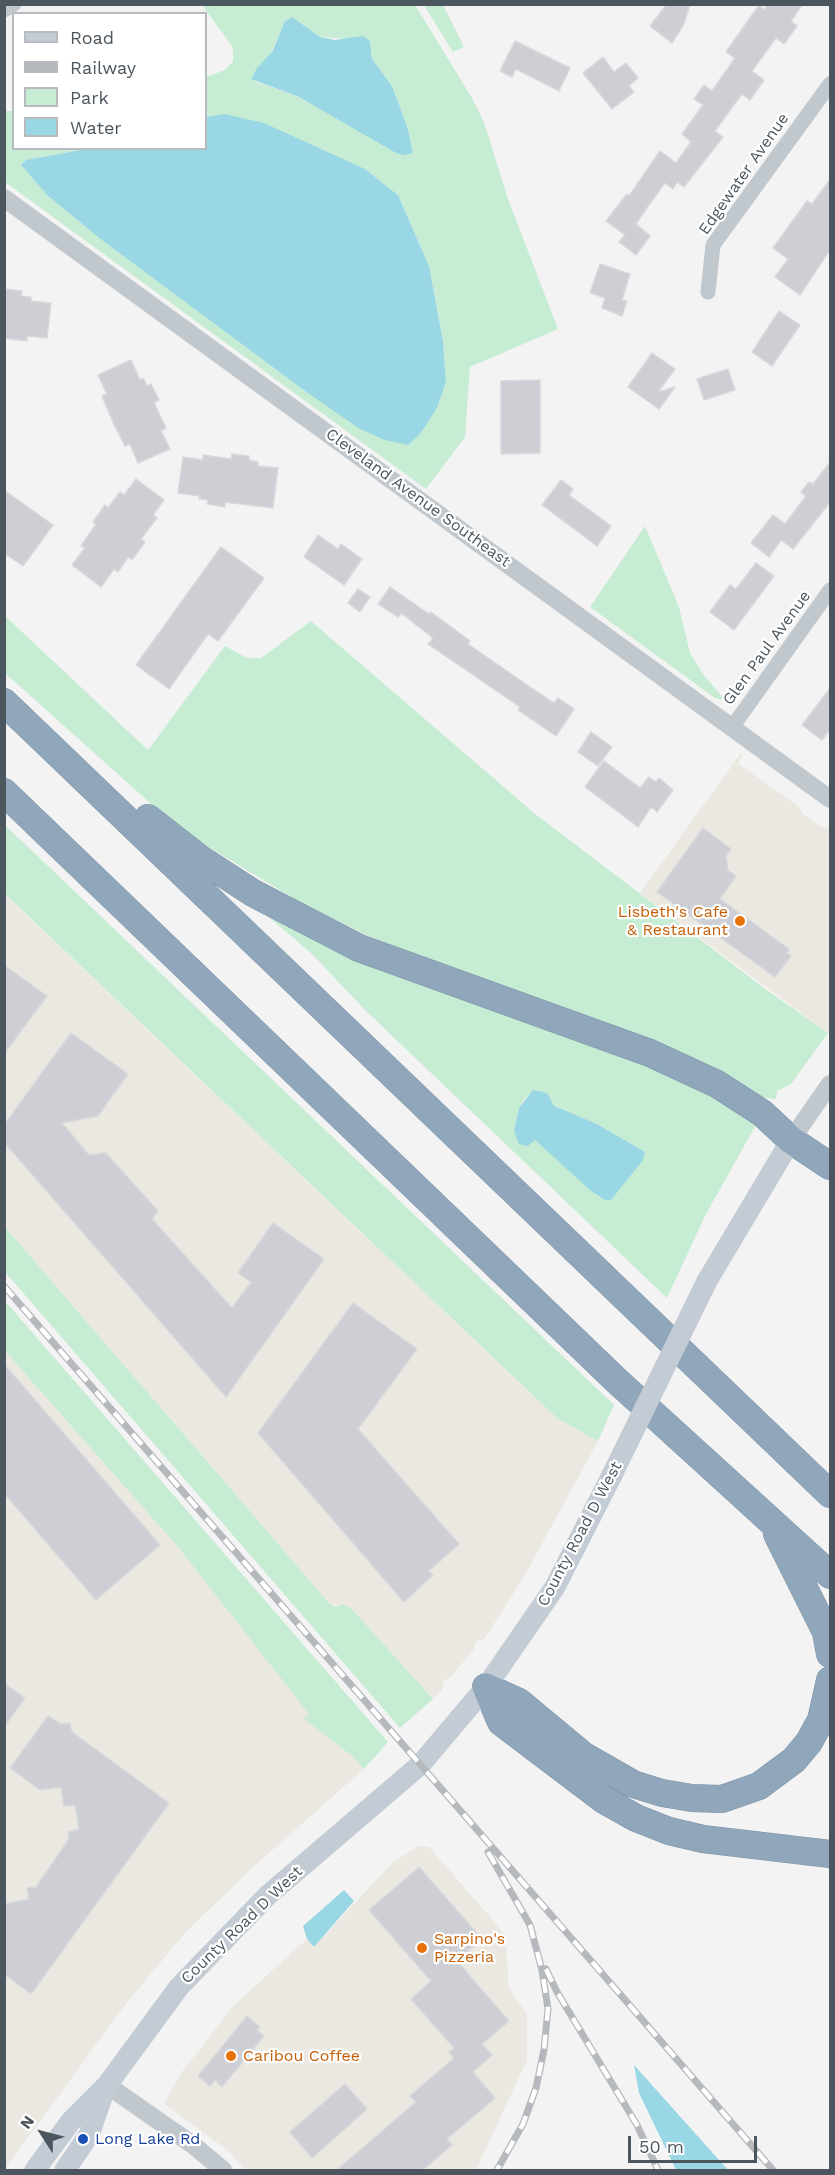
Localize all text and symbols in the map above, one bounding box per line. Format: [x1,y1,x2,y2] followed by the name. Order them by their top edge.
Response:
[12,12,207,150] legend
[70,27,114,48] text: Road
[70,57,136,78] text: Railway
[70,87,109,108] text: Park
[695,110,793,238] street label: Edgewater Avenue
[70,117,122,138] text: Water
[322,425,514,571] street label: Cleveland Avenue Southeast
[719,587,815,709] street label: Glen Paul Avenue
[618,902,728,940] place label: Lisbeth's Cafe & Restaurant
[733,914,747,928] marker: Lisbeth's Cafe & Restaurant
[534,1458,626,1610] street label: County Road D West
[177,1862,307,1988] street label: County Road D West
[434,1929,505,1967] place label: Sarpino's Pizzeria
[415,1941,429,1955] marker: Sarpino's Pizzeria
[243,2046,360,2066] place label: Caribou Coffee
[224,2049,238,2063] marker: Caribou Coffee
[12,2103,72,2163] north arrow
[16,2112,38,2133] text: N
[631,2124,760,2162] scale bar
[95,2129,200,2149] place label: Long Lake Rd
[76,2132,90,2146] marker: Long Lake Rd
[639,2136,684,2157] text: 50 m

